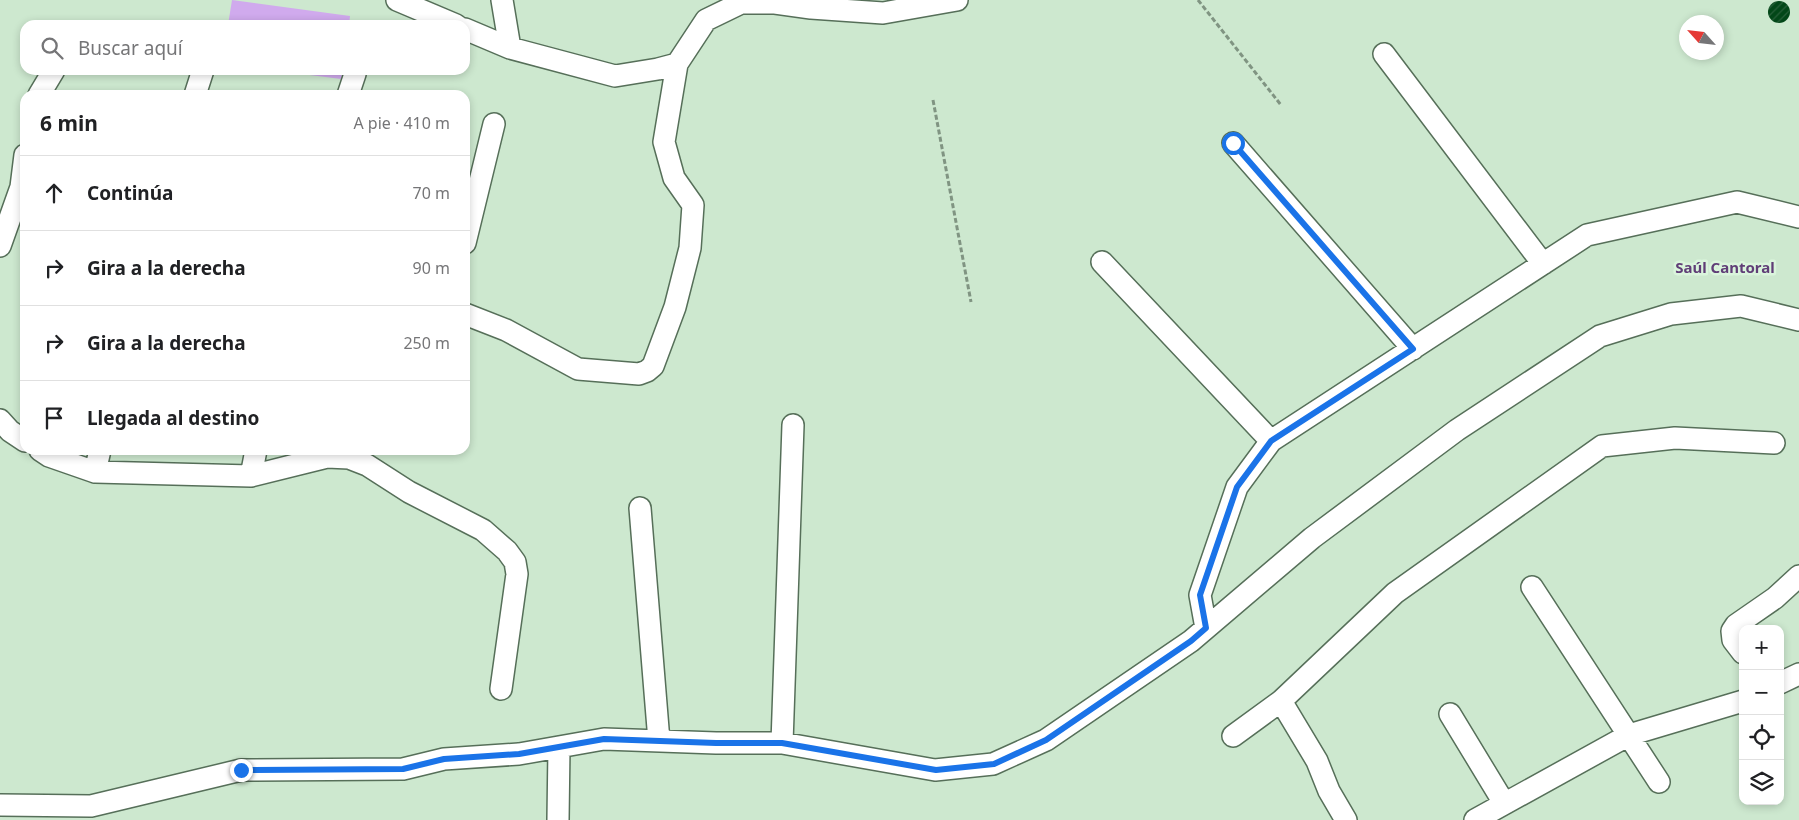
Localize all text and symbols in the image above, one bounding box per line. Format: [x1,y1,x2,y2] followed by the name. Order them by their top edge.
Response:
[1679,15,1724,60] north arrow
[20,20,470,75] search box
[38,34,66,62] icon: search
[78,35,183,61] text: Buscar aquí
[40,109,98,137] text: 6 min
[353,112,450,134] text: A pie · 410 m
[1222,132,1245,155] route start
[40,179,68,207] icon: ahead
[87,180,173,206] text: Continúa
[413,182,450,204] text: 70 m
[40,254,68,282] icon: right
[87,255,246,281] text: Gira a la derecha
[413,257,450,279] text: 90 m
[1675,257,1775,277] district label: Saúl Cantoral
[40,329,68,357] icon: right
[87,330,246,356] text: Gira a la derecha
[403,332,450,354] text: 250 m
[40,404,68,432] icon: arrive
[87,405,259,431] text: Llegada al destino
[1739,625,1784,805] map controls
[1739,625,1784,670] button: +
[1739,670,1784,715] button: −
[1739,715,1784,760] button: locate
[230,759,253,782] route end
[1739,760,1784,805] button: layers

